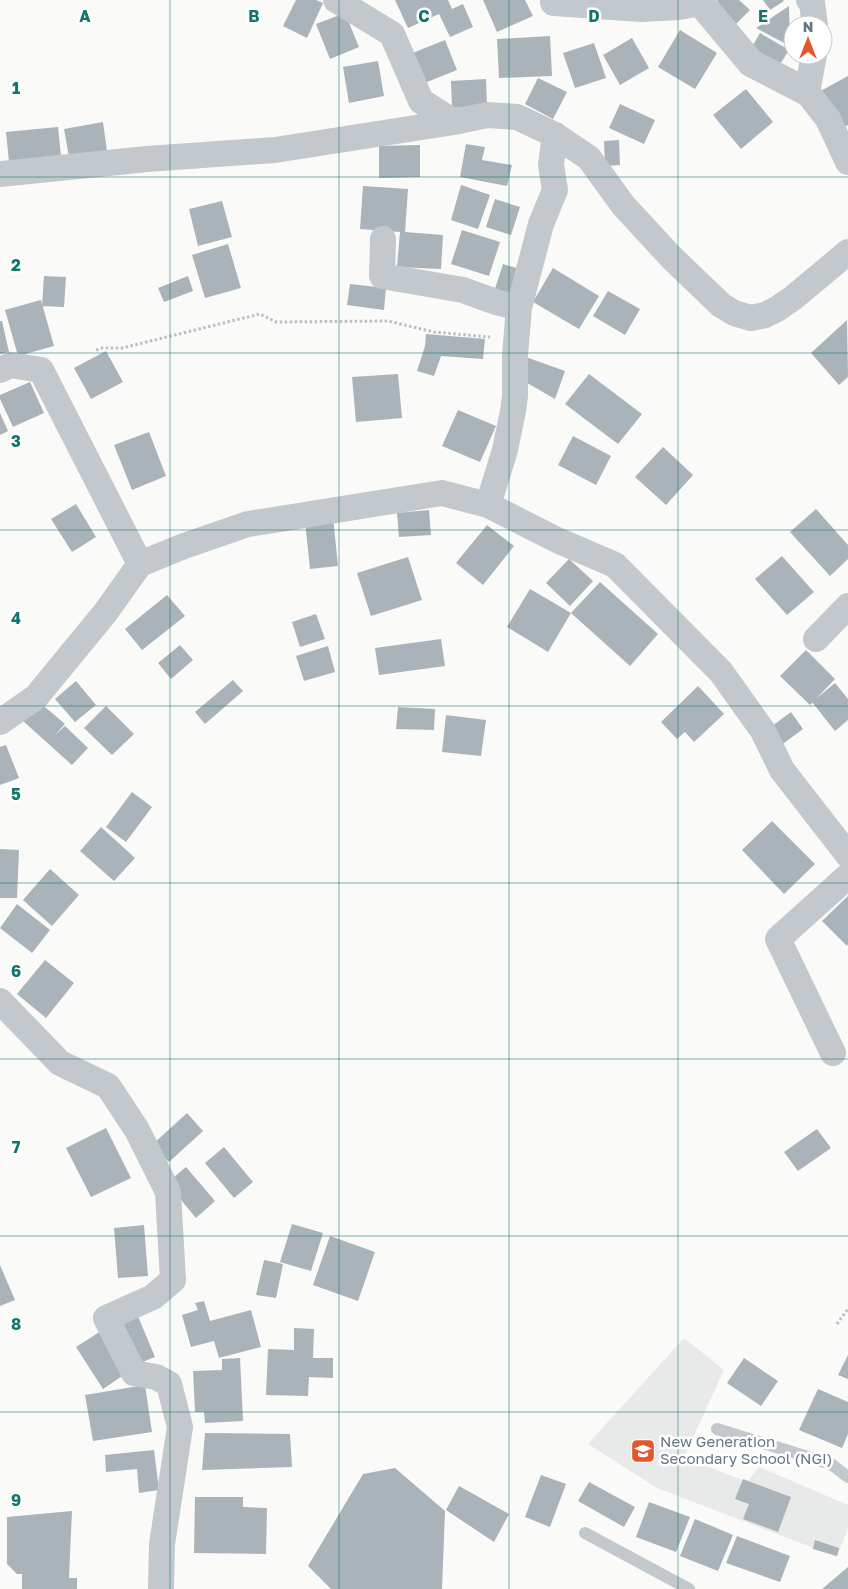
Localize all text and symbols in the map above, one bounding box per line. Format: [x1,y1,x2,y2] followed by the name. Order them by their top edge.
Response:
[79,6,91,26] text: A
[248,6,260,26] text: B
[418,6,430,26] text: C
[588,6,600,26] text: D
[758,6,768,26] text: E
[783,15,833,65] north arrow
[803,18,813,35] text: N
[12,78,20,98] text: 1
[11,255,21,275] text: 2
[11,431,21,451] text: 3
[11,608,21,628] text: 4
[11,784,21,804] text: 5
[11,961,21,981] text: 6
[12,1137,21,1157] text: 7
[11,1314,21,1334] text: 8
[660,1432,833,1467] place label: New Generation Secondary School (NGI)
[630,1438,656,1464] school or university icon: New Generation Secondary School (NGI)
[11,1490,21,1510] text: 9

